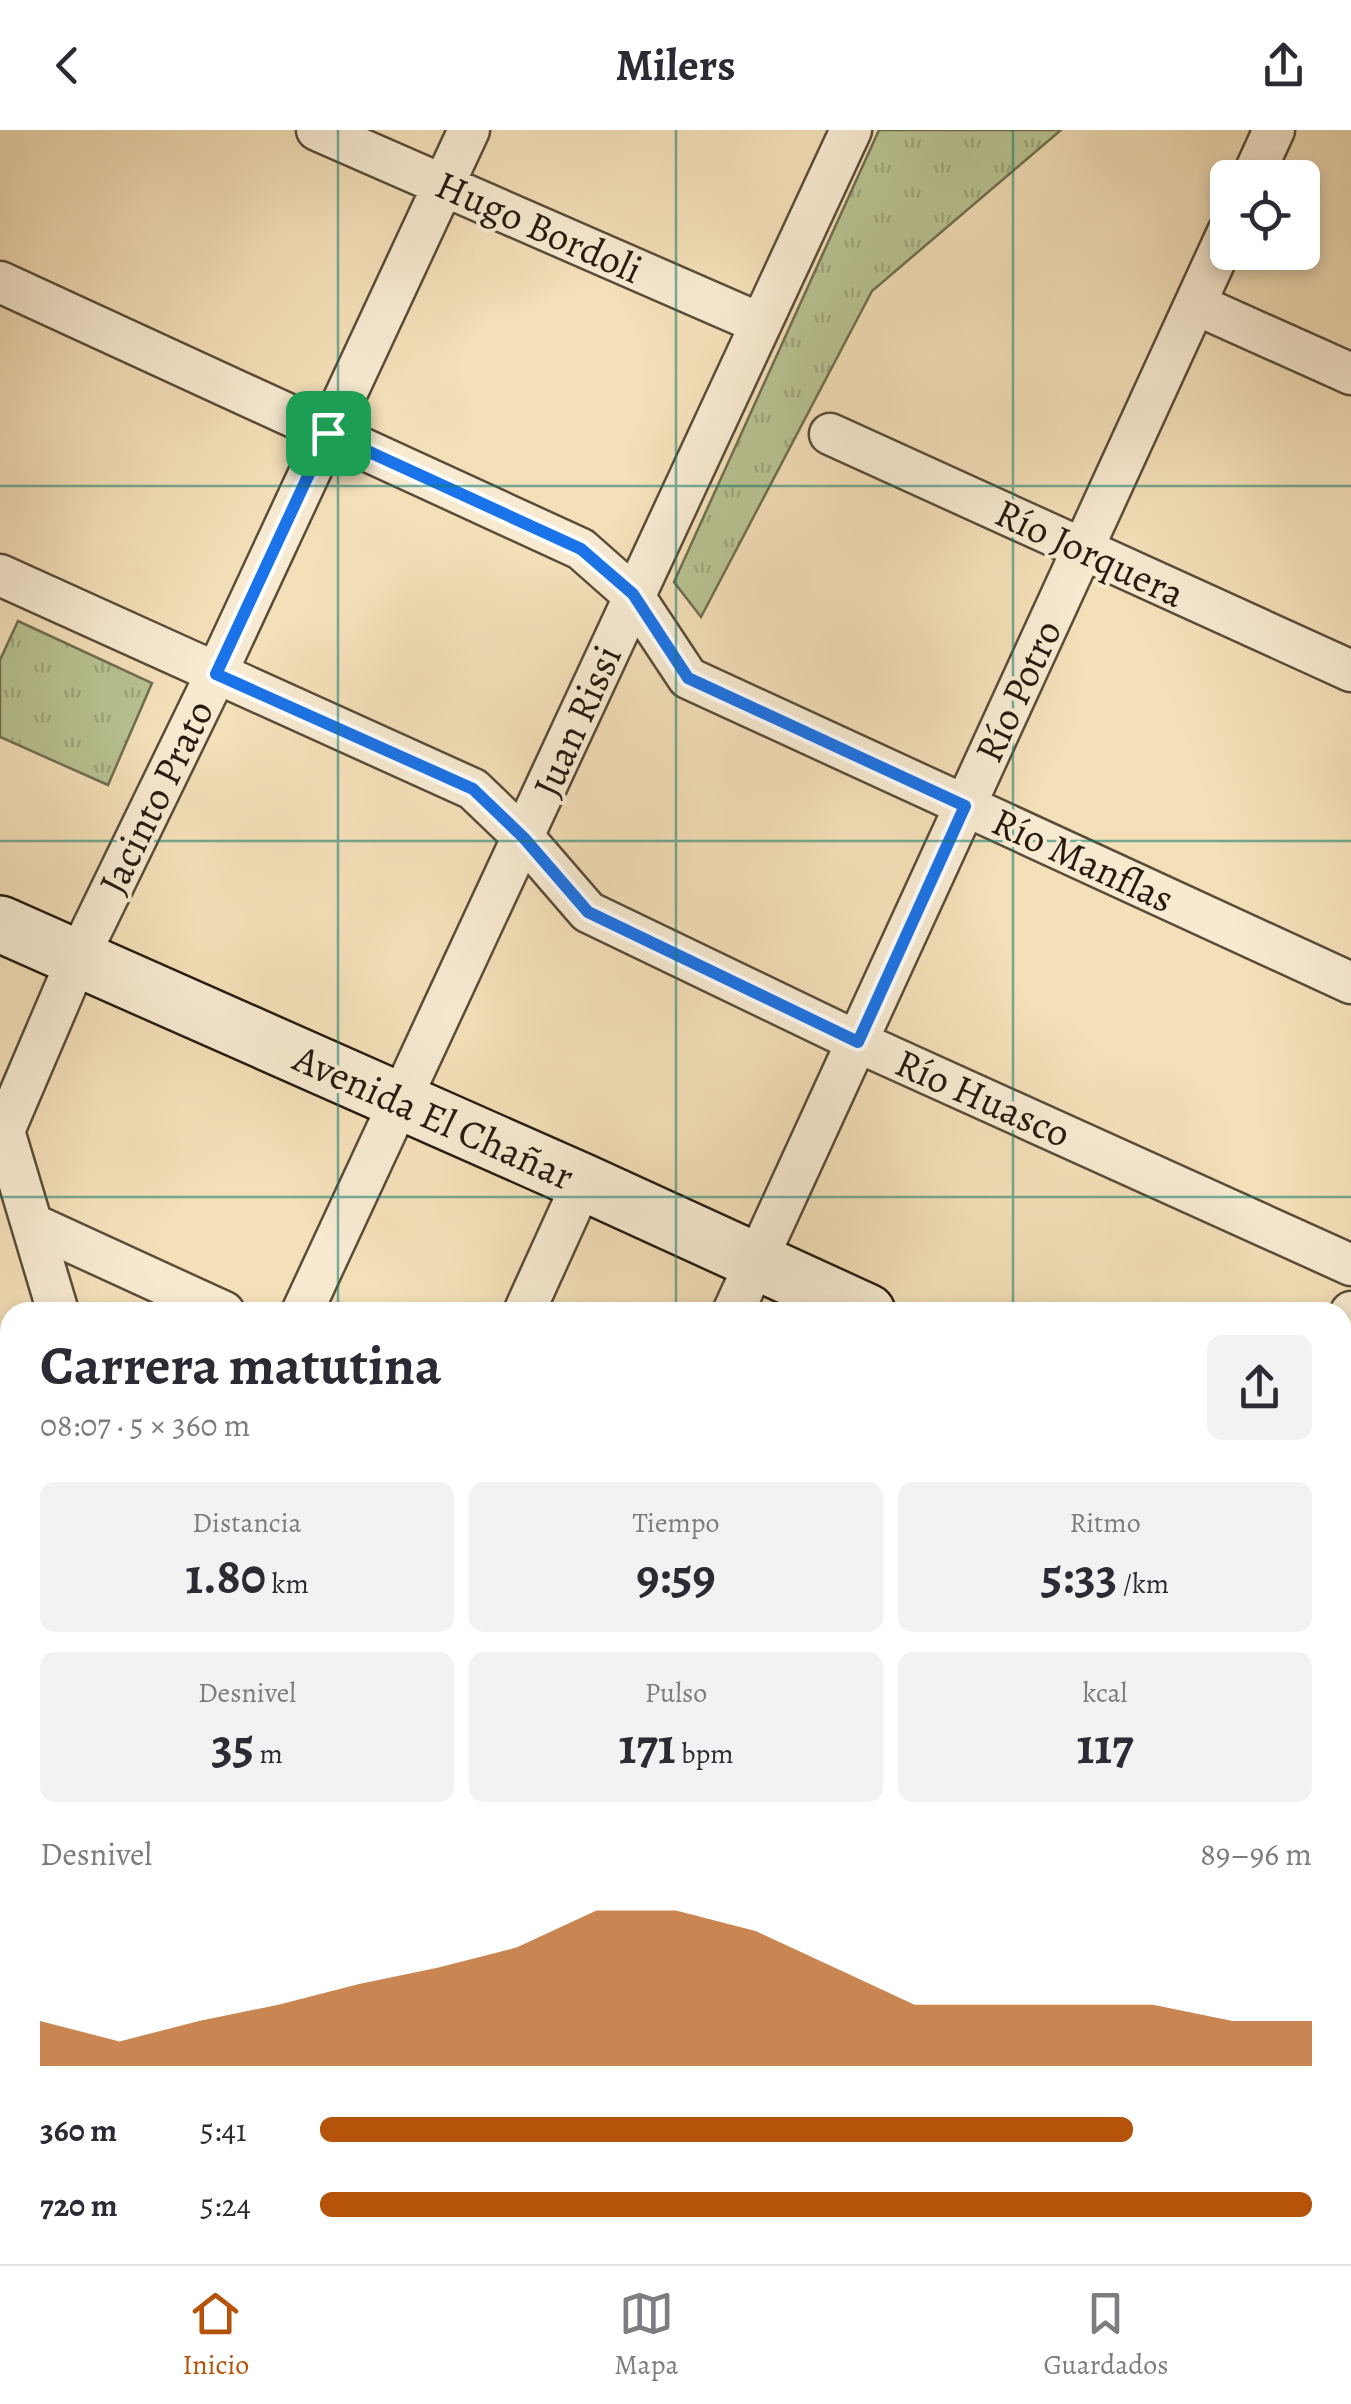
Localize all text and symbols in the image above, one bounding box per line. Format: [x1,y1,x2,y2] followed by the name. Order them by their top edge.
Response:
[615,34,736,96] text: Milers
[40,38,95,93] icon: back
[1256,38,1311,93] icon: share
[427,157,651,297] street label: Hugo Bordoli
[1210,160,1320,270] map controls
[1210,160,1320,270] button: locate
[286,391,371,476] pin
[301,406,356,461] icon: arrive
[986,485,1194,621] street label: Río Jorquera
[961,611,1075,771] street label: Río Potro
[519,636,635,806] street label: Juan Rissi
[85,691,227,903] street label: Jacinto Prato
[983,794,1183,926] street label: Río Manflas
[284,1030,583,1203] street label: Avenida El Chañar
[887,1035,1079,1161] street label: Río Huasco
[40,1328,441,1403] text: Carrera matutina
[1207,1335,1312,1440] button: share
[40,1403,250,1447] text: 08:07 · 5 × 360 m
[192,1504,302,1542] text: Distancia
[633,1504,719,1542] text: Tiempo
[1069,1504,1141,1542] text: Ritmo
[185,1542,266,1610] text: 1.80
[636,1542,716,1610] text: 9:59
[1041,1542,1117,1610] text: 5:33
[266,1565,309,1603] text: km
[1117,1565,1169,1603] text: /km
[198,1674,296,1712] text: Desnivel
[645,1674,707,1712] text: Pulso
[1083,1674,1127,1712] text: kcal
[211,1712,254,1780] text: 35
[618,1712,676,1780] text: 171
[1076,1712,1134,1780] text: 117
[254,1735,283,1773] text: m
[676,1735,734,1773] text: bpm
[40,1832,152,1876] text: Desnivel
[1200,1832,1312,1876] text: 89–96 m
[40,2108,117,2152] text: 360 m
[200,2108,247,2152] text: 5:41
[40,2183,118,2227] text: 720 m
[200,2183,251,2227] text: 5:24
[182,2286,249,2384] tab: Inicio
[614,2286,679,2384] tab: Mapa
[1043,2286,1169,2384] tab: Guardados

